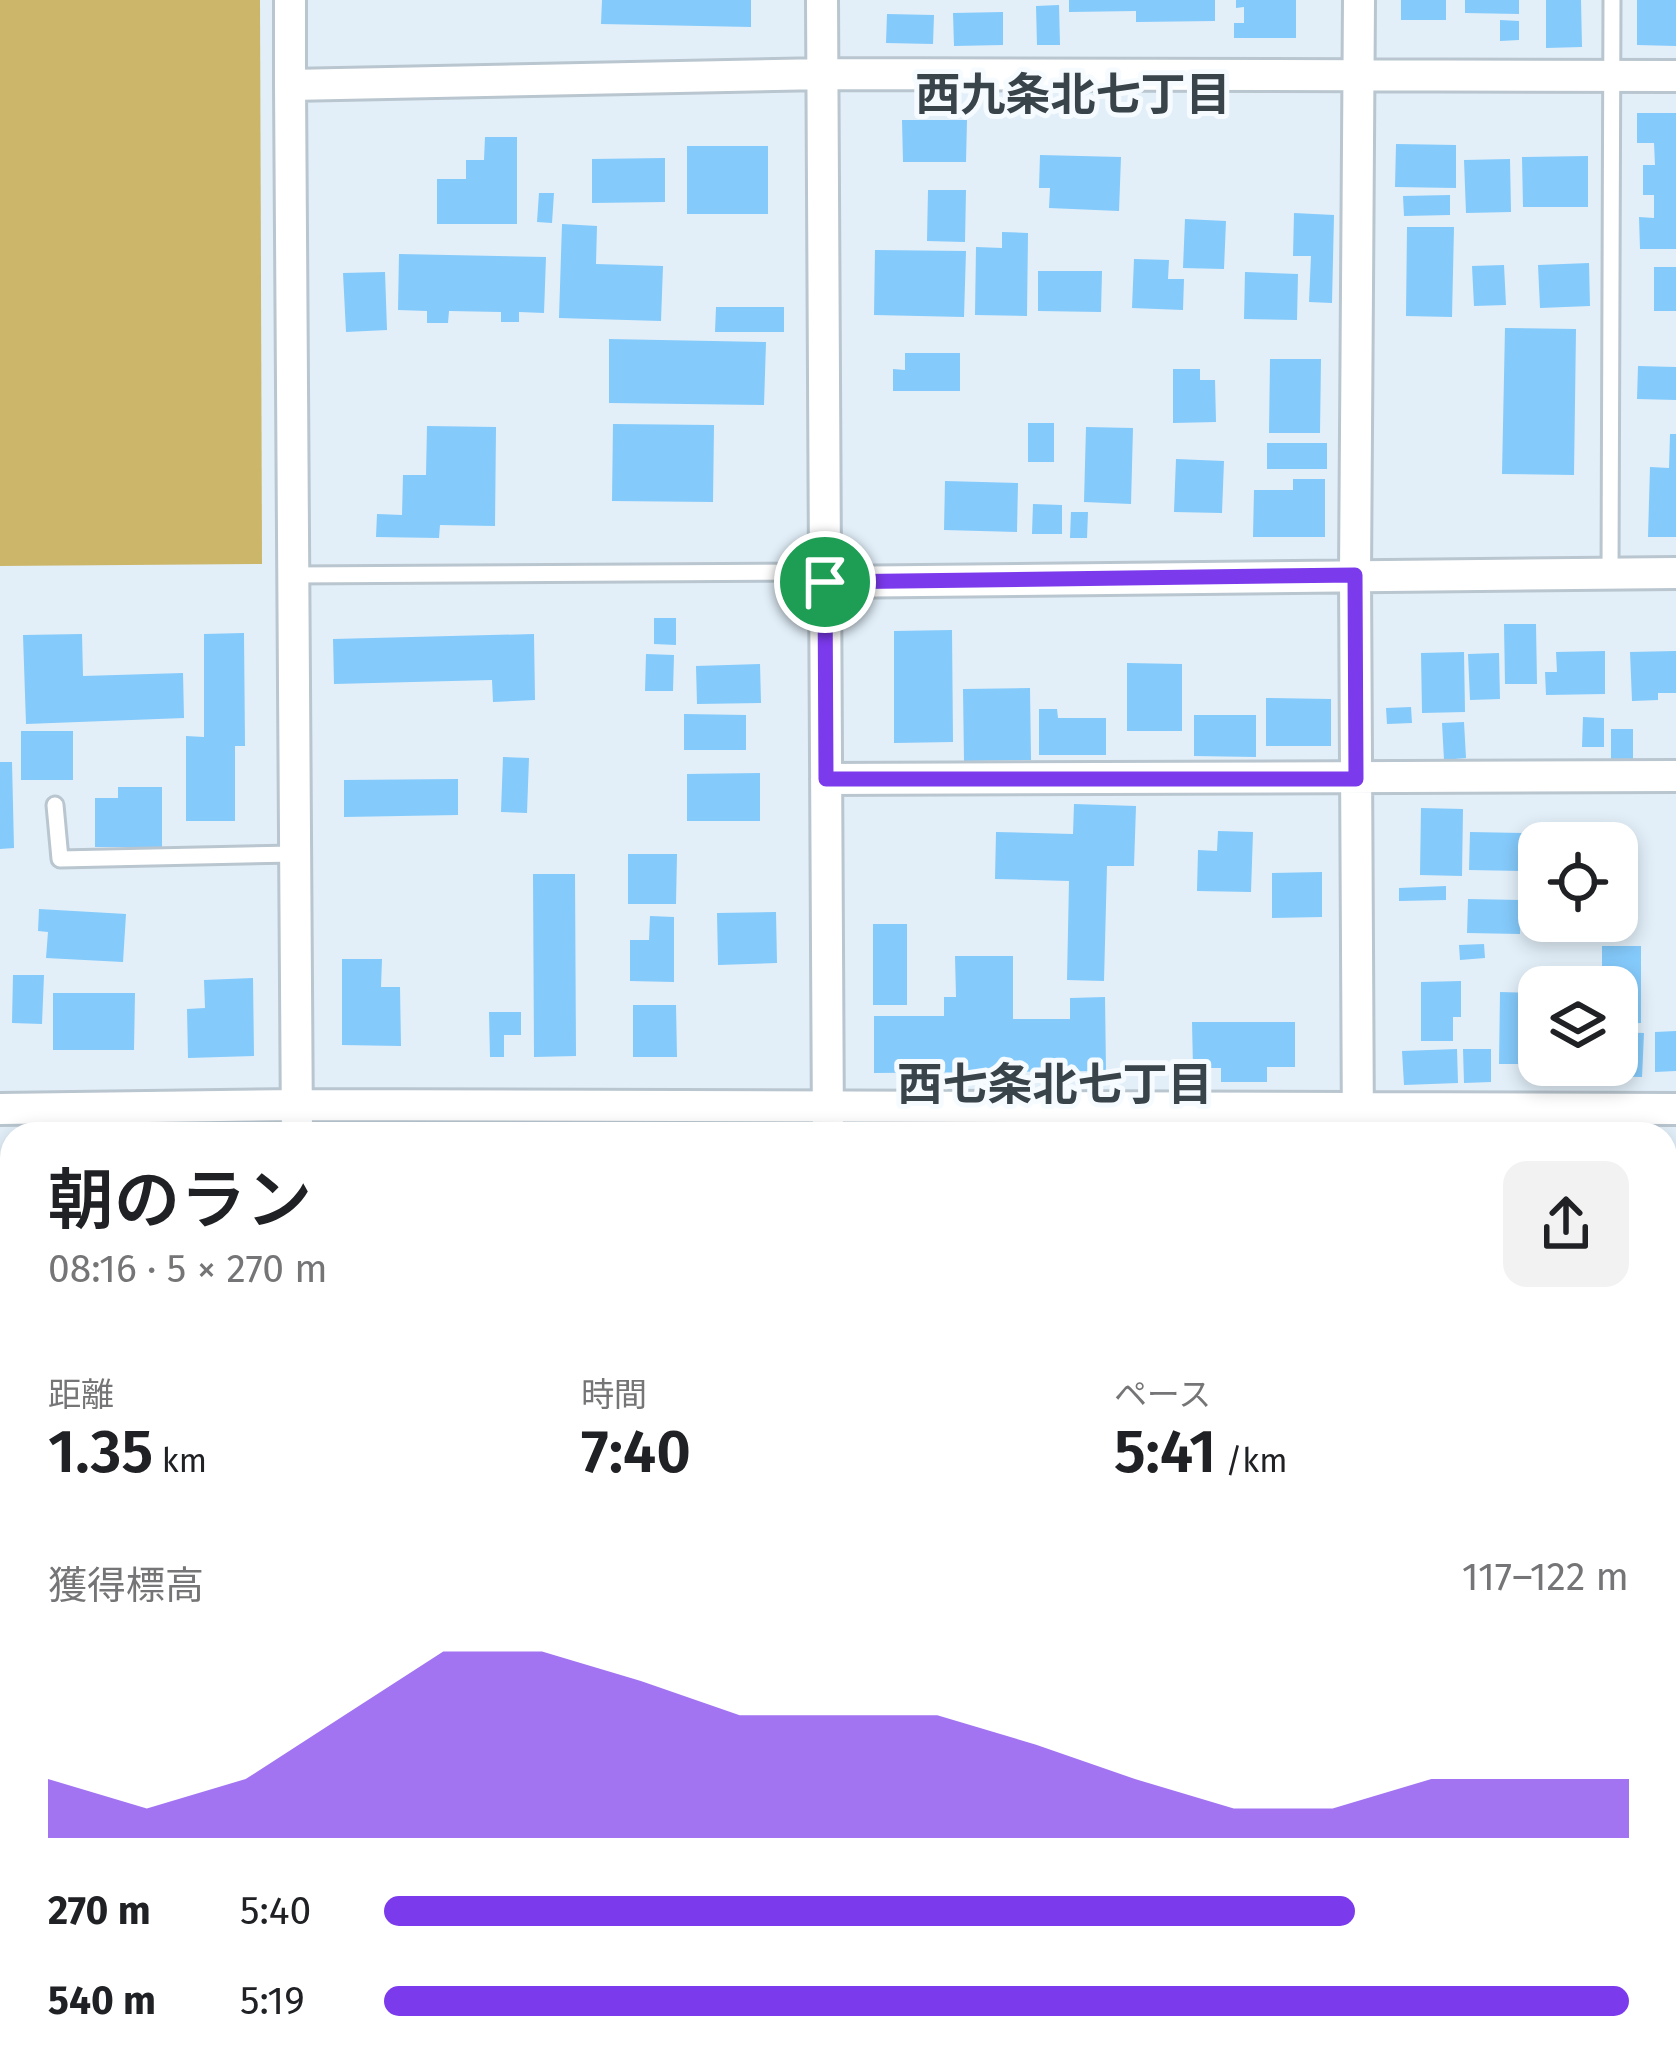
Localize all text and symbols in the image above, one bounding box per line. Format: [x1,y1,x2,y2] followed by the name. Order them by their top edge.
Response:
[915,68,1231,122] district label: 西九条北七丁目
[774,531,876,633] pin
[792,549,858,615] icon: arrive
[1518,822,1638,1086] map controls
[1518,822,1638,942] button: locate
[1518,966,1638,1086] button: layers
[897,1058,1213,1112] district label: 西七条北七丁目
[48,1161,312,1240] text: 朝のラン
[1503,1161,1629,1287] button: share
[48,1246,328,1292] text: 08:16 · 5 × 270 m
[48,1375,114,1415] text: 距離
[581,1375,647,1415] text: 時間
[1114,1375,1211,1415] text: ペース
[48,1416,153,1488] text: 1.35
[581,1416,691,1488] text: 7:40
[1114,1416,1216,1488] text: 5:41
[153,1441,207,1481] text: km
[1216,1441,1288,1481] text: /km
[1462,1554,1629,1600] text: 117–122 m
[48,1563,204,1609] text: 獲得標高
[48,1888,151,1934] text: 270 m
[240,1888,311,1934] text: 5:40
[48,1978,156,2024] text: 540 m
[240,1978,305,2024] text: 5:19

